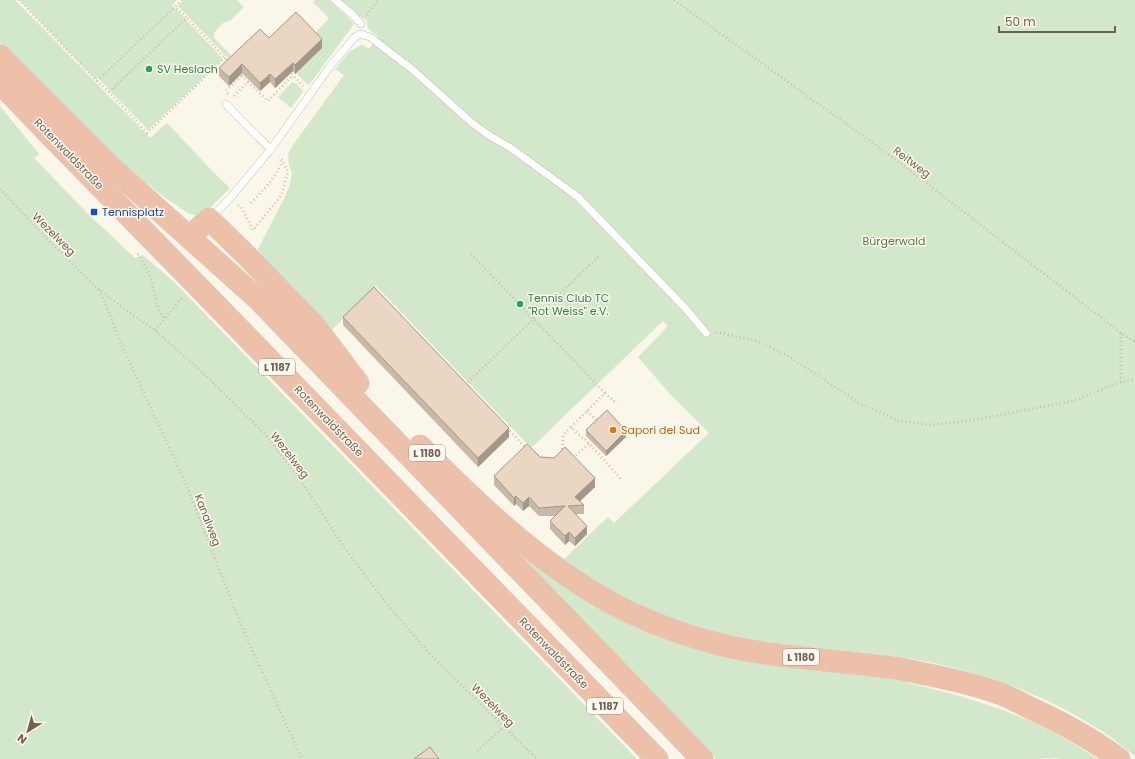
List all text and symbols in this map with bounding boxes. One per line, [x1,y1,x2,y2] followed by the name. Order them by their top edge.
[999,8,1115,34] scale bar
[1005,13,1036,30] text: 50 m
[157,61,218,77] place label: SV Heslach
[144,64,154,74] marker: SV Heslach
[31,115,107,193] street label: Rotenwaldstraße
[890,143,934,181] street label: Reitweg
[102,204,164,220] place label: Tennisplatz
[89,207,99,217] marker: Tennisplatz
[29,209,79,259] street label: Wezelweg
[863,233,925,249] park label: Bürgerwald
[528,290,609,319] place label: Tennis Club TC "Rot Weiss" e.V.
[515,299,525,309] marker: Tennis Club TC "Rot Weiss" e.V.
[259,359,295,375] road number: L 1187
[291,382,367,460] street label: Rotenwaldstraße
[621,422,700,438] place label: Sapori del Sud
[608,425,618,435] marker: Sapori del Sud
[267,428,313,482] street label: Wezelweg
[409,445,445,461] road number: L 1180
[191,492,225,548] street label: Kanalweg
[516,614,592,692] street label: Rotenwaldstraße
[783,649,819,665] road number: L 1180
[468,680,518,730] street label: Wezelweg
[587,698,623,714] road number: L 1187
[8,711,48,751] north arrow
[14,730,30,748] text: N

